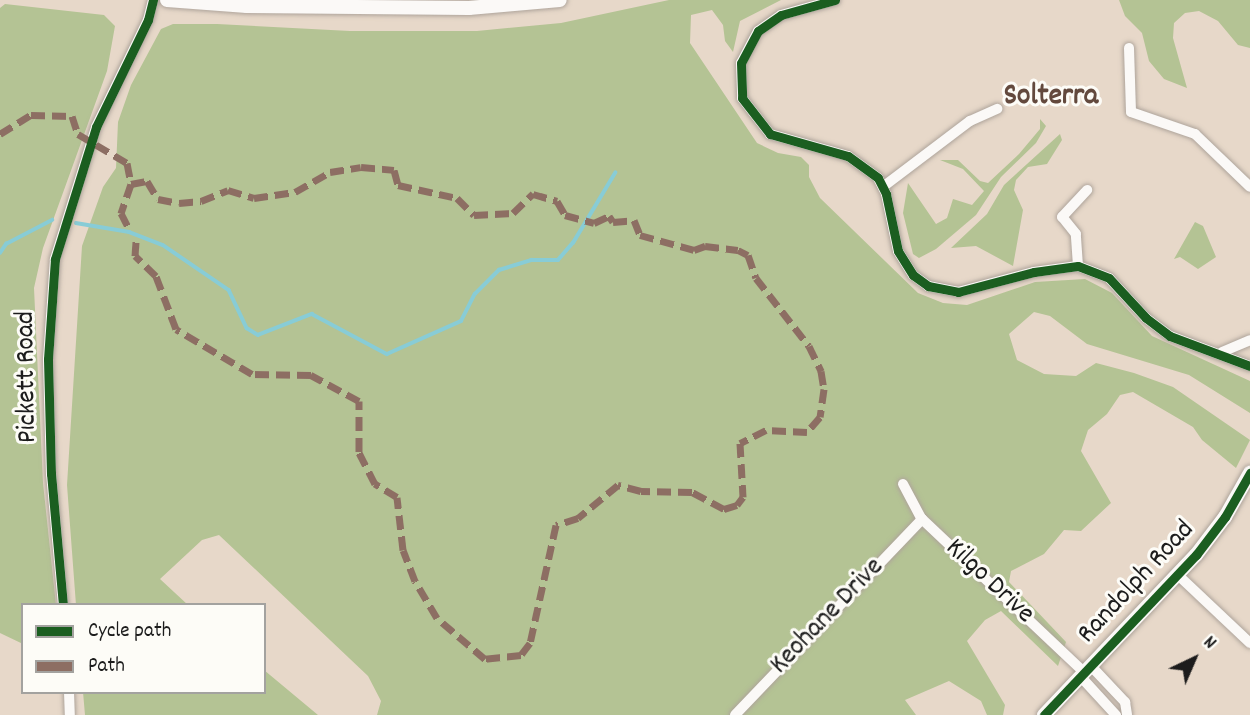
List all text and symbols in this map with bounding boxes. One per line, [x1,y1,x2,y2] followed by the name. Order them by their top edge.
[1004,80,1098,116] district label: Solterra
[10,311,46,443] street label: Pickett Road
[1071,514,1203,652] street label: Randolph Road
[937,532,1041,632] street label: Kilgo Drive
[764,552,892,682] street label: Keohane Drive
[21,603,266,694] legend
[88,617,171,647] text: Cycle path
[1159,624,1229,694] north arrow
[1196,631,1222,657] text: N
[88,652,125,682] text: Path

